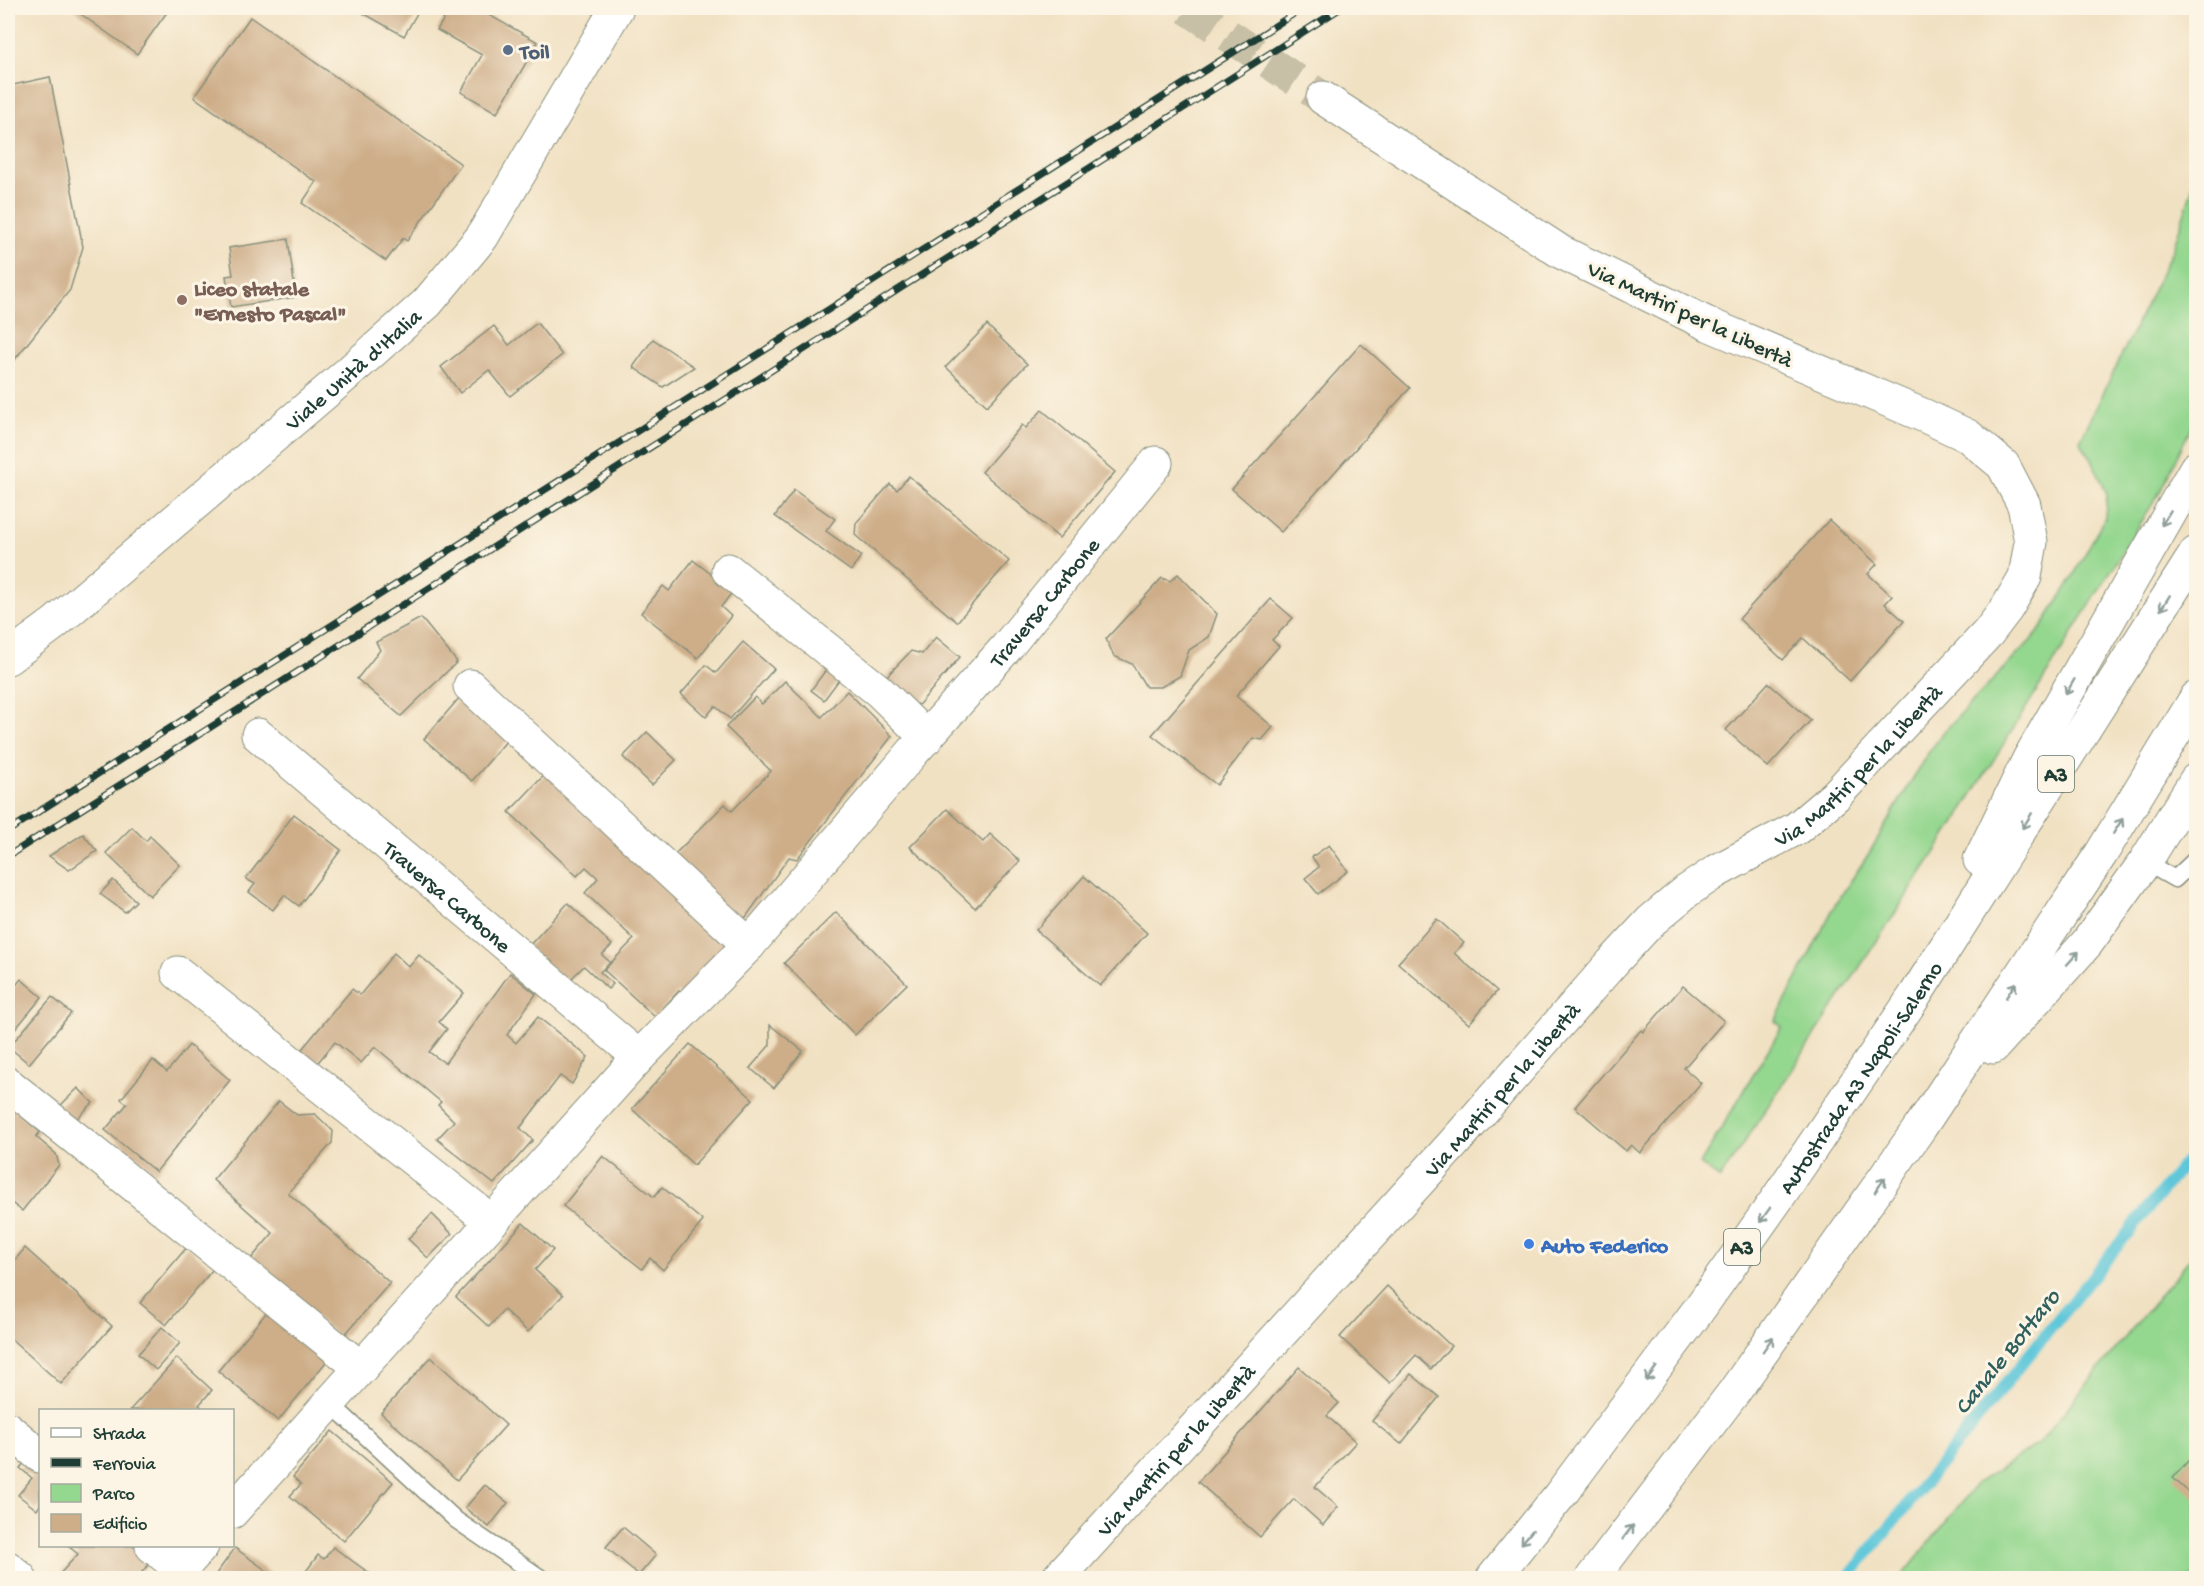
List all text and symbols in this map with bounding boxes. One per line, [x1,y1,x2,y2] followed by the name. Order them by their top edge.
[518,41,550,67] place label: Toil
[501,43,515,57] marker: Toil
[1582,257,1797,376] street label: Via Martiri per la Libertà
[194,278,346,329] place label: Liceo statale "Ernesto Pascal"
[175,293,189,307] marker: Liceo statale "Ernesto Pascal"
[281,305,429,438] street label: Viale Unità d'Italia
[2160,509,2172,526] one-way arrow
[985,533,1108,676] street label: Traversa Carbone
[2159,594,2171,611] one-way arrow
[2063,678,2075,695] one-way arrow
[1770,680,1950,855] street label: Via Martiri per la Libertà
[2038,756,2074,792] road number: A3
[2020,812,2033,829] one-way arrow
[2112,818,2124,835] one-way arrow
[375,836,515,961] street label: Traversa Carbone
[2066,951,2080,966] one-way arrow
[1775,958,1950,1200] street label: Autostrada A3 Napoli-Salerno
[2005,982,2017,998] one-way arrow
[1420,998,1588,1185] street label: Via Martiri per la Libertà
[1874,1177,1886,1193] one-way arrow
[1759,1207,1771,1223] one-way arrow
[1724,1229,1760,1265] road number: A3
[1540,1235,1669,1261] place label: Auto Federico
[1522,1237,1536,1251] marker: Auto Federico
[1949,1283,2069,1422] water label: Canale Bottaro
[1762,1337,1774,1353] one-way arrow
[1093,1360,1263,1544] street label: Via Martiri per la Libertà
[1645,1365,1657,1381] one-way arrow
[39,1409,234,1547] legend
[93,1425,147,1446] text: Strada
[92,1455,156,1476] text: Ferrovia
[92,1485,135,1506] text: Parco
[93,1515,147,1536] text: Edificio
[1622,1525,1634,1541] one-way arrow
[1520,1529,1533,1545] one-way arrow

